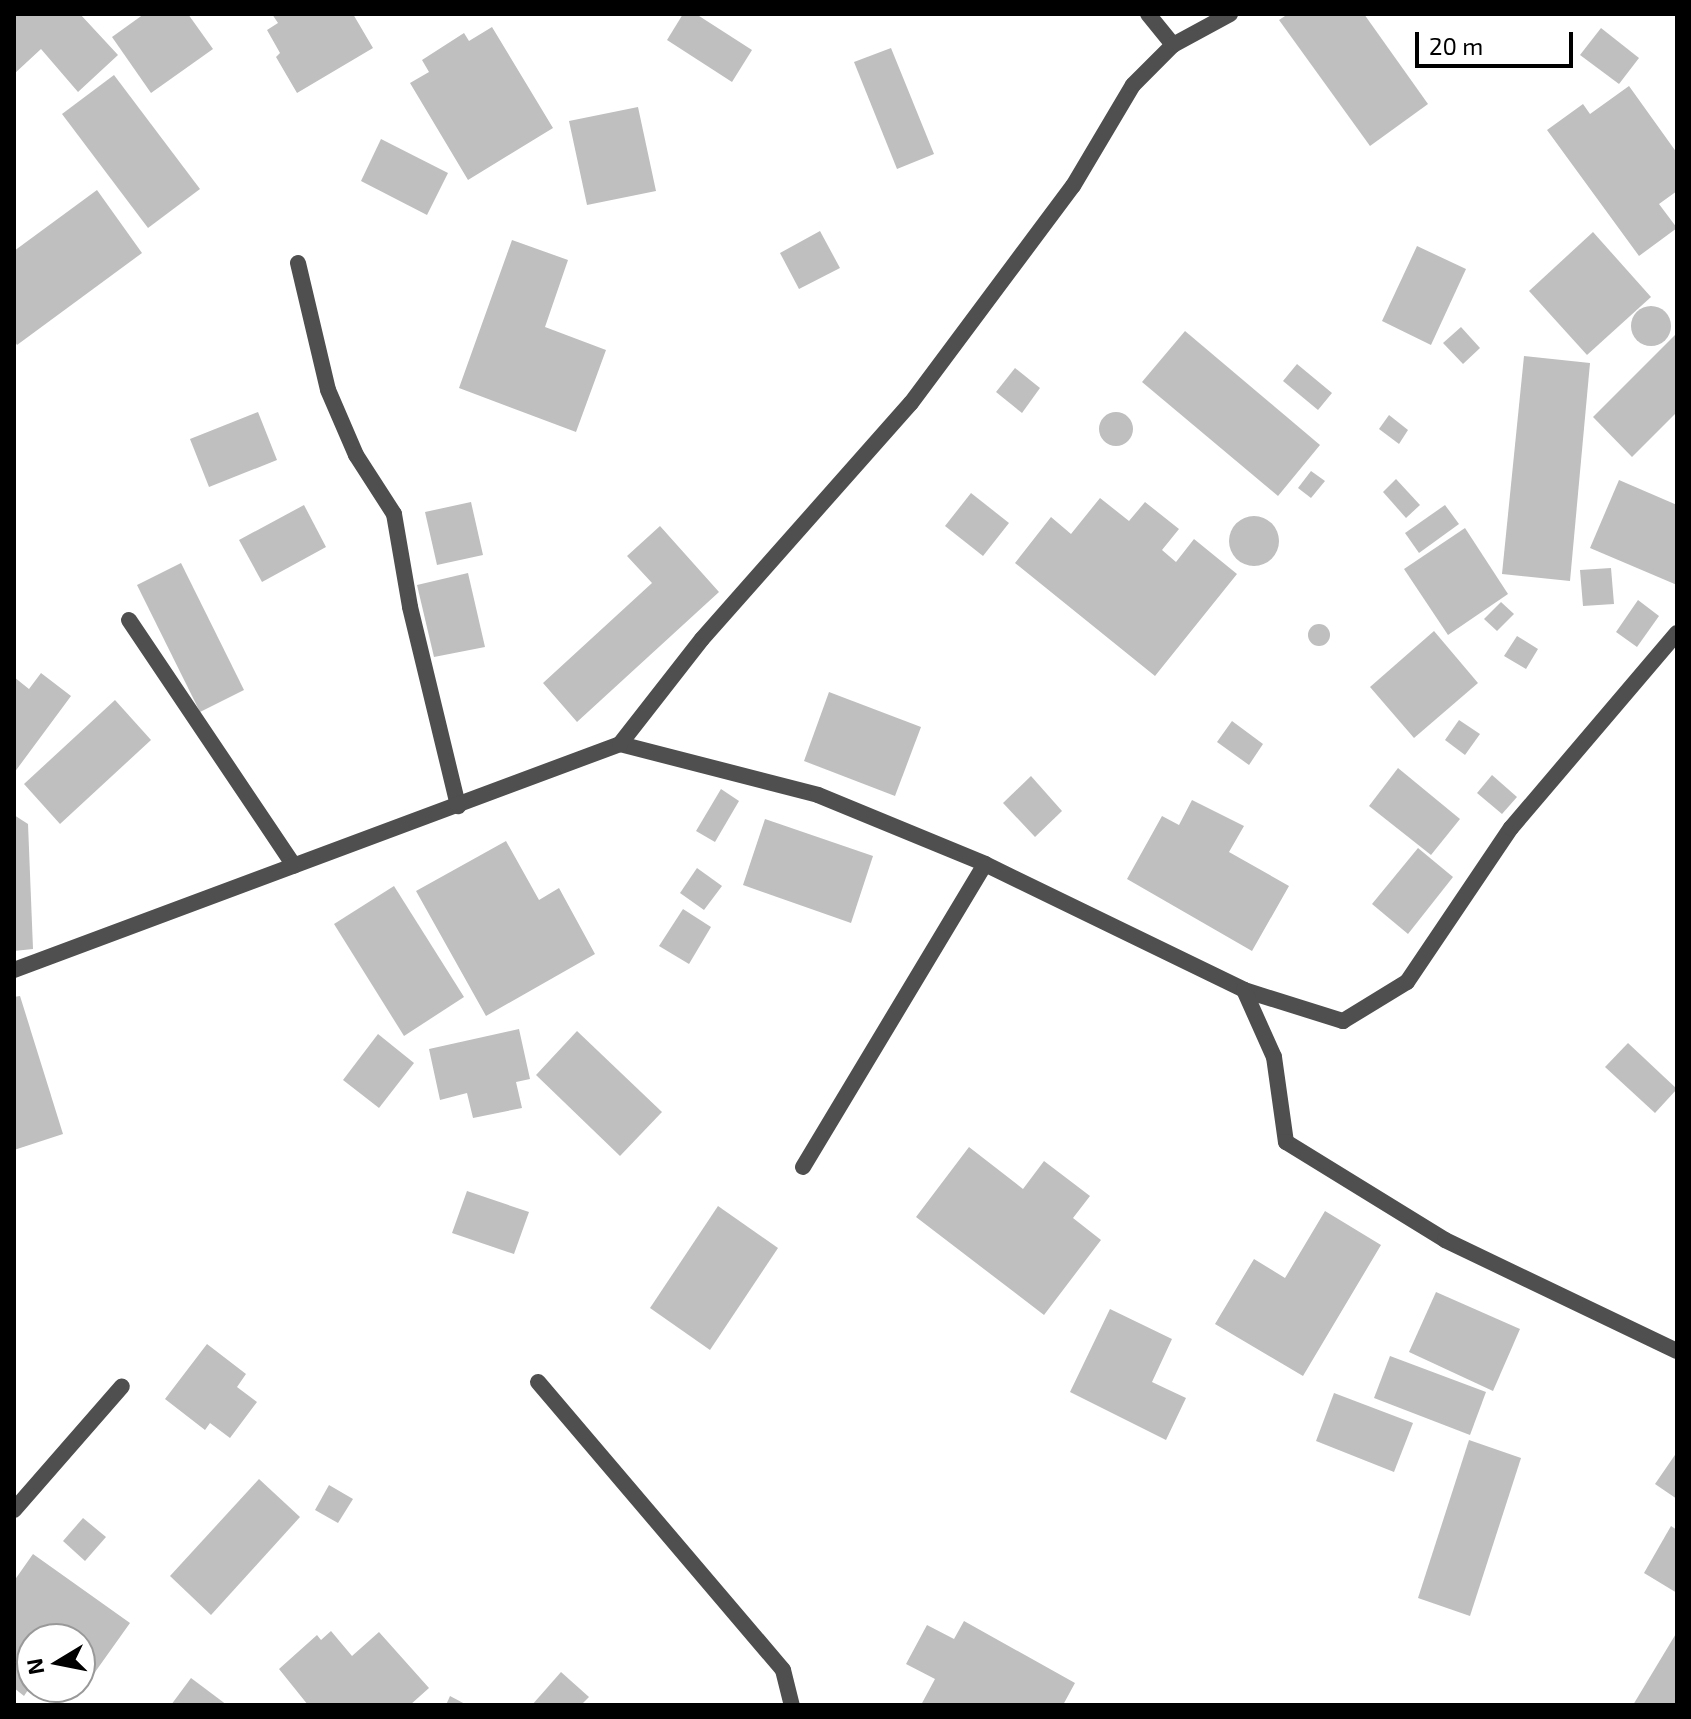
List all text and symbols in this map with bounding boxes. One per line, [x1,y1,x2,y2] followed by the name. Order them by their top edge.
[1419,16,1577,66] scale bar
[1429,31,1483,60] text: 20 m
[16,1623,96,1703] north arrow
[20,1657,49,1677] text: N

